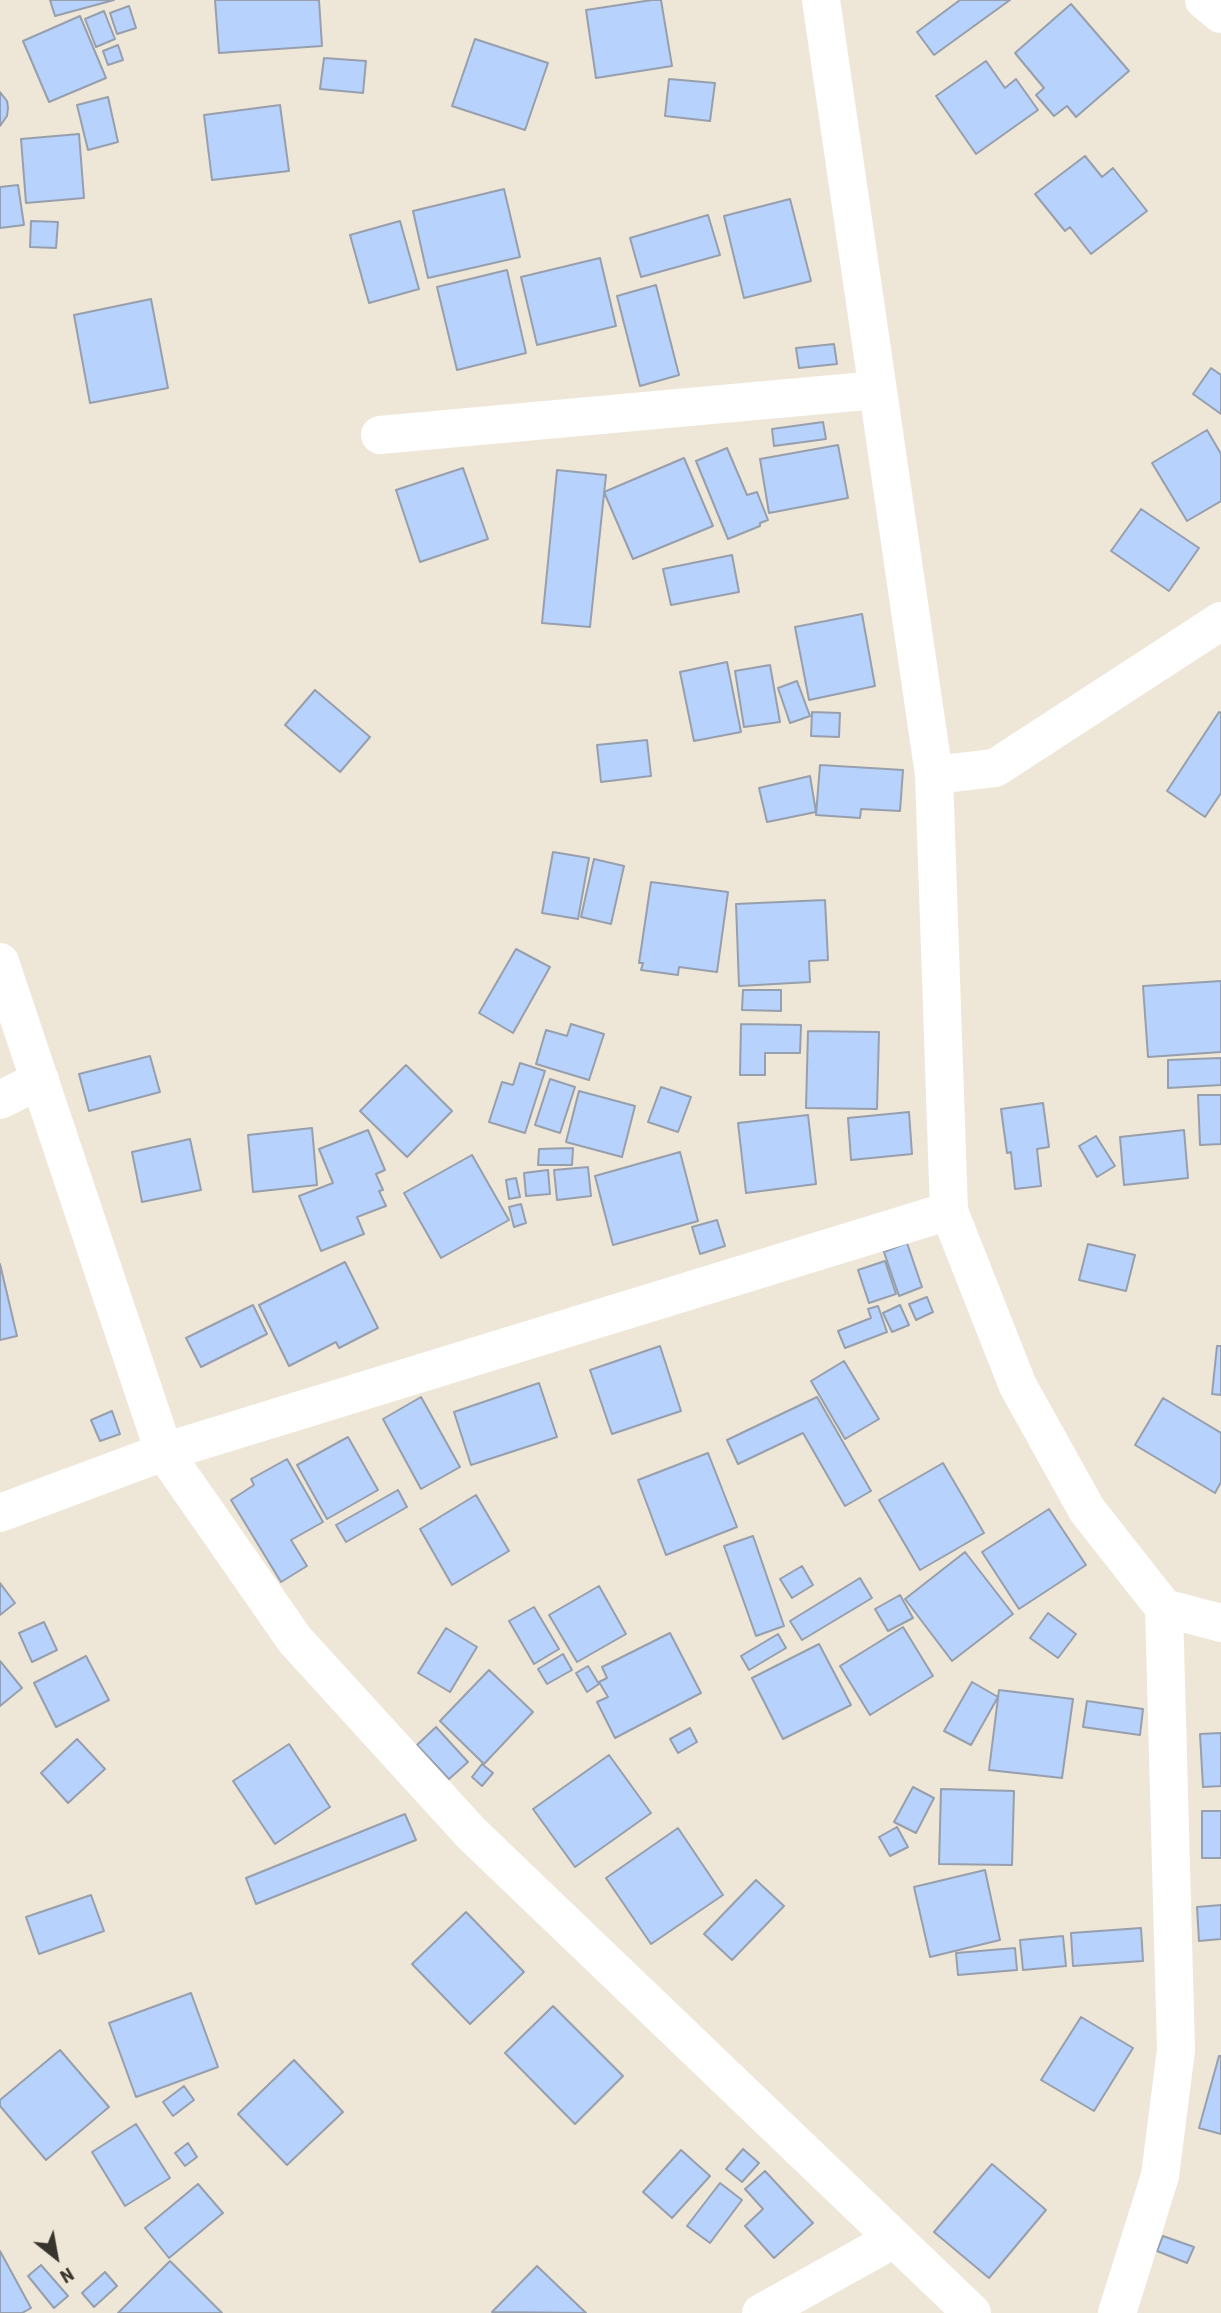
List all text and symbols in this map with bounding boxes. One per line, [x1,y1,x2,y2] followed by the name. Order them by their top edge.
[21,2222,91,2292] north arrow
[56,2263,78,2288] text: N

